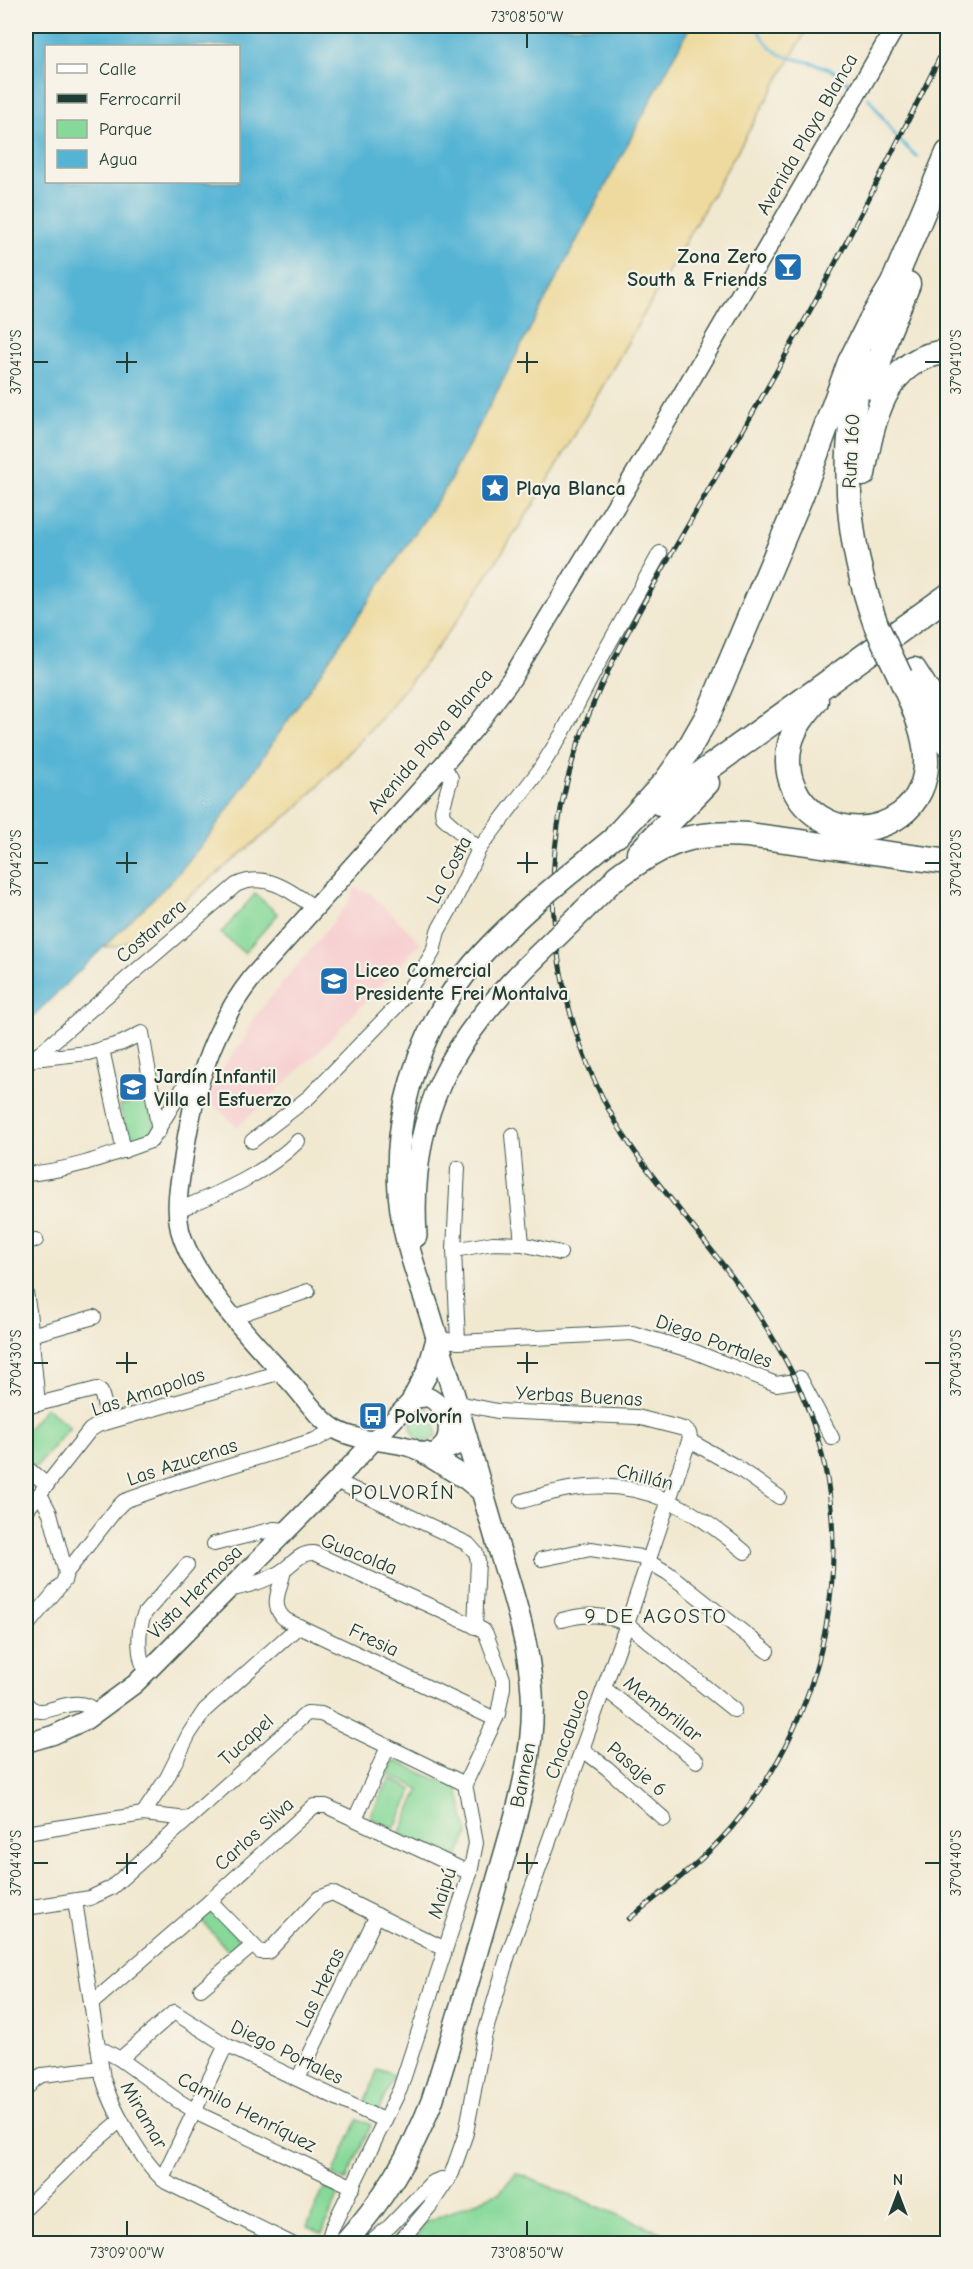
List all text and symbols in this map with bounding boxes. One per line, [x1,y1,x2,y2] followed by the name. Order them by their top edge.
[491,8,563,26] text: 73°08'50"W
[45,45,240,183] legend
[751,49,863,219] street label: Avenida Playa Blanca
[99,59,136,80] text: Calle
[99,89,181,110] text: Ferrocarril
[99,119,152,140] text: Parque
[99,149,137,170] text: Agua
[627,245,767,291] place label: Zona Zero South & Friends
[772,251,804,283] bar icon: Zona Zero South & Friends
[7,329,25,395] text: 37°04'10"S
[947,329,965,395] text: 37°04'10"S
[838,413,864,489] street label: Ruta 160
[479,472,511,504] place icon: Playa Blanca
[516,477,626,500] place label: Playa Blanca
[363,664,497,818] street label: Avenida Playa Blanca
[7,829,25,897] text: 37°04'20"S
[947,829,965,897] text: 37°04'20"S
[422,832,476,908] street label: La Costa
[111,894,191,968] street label: Costanera
[355,959,568,1005] place label: Liceo Comercial Presidente Frei Montalva
[318,965,350,997] school or university icon: Liceo Comercial Presidente Frei Montalva
[154,1065,292,1111] place label: Jardín Infantil Villa el Esfuerzo
[117,1071,149,1103] school or university icon: Jardín Infantil Villa el Esfuerzo
[653,1309,775,1373] street label: Diego Portales
[7,1330,25,1396] text: 37°04'30"S
[947,1330,965,1396] text: 37°04'30"S
[88,1363,208,1421] street label: Las Amapolas
[515,1381,643,1411] street label: Yerbas Buenas
[357,1400,389,1432] bus stop icon: Polvorín
[394,1405,462,1428] place label: Polvorín
[124,1433,240,1491] street label: Las Azucenas
[614,1459,676,1495] street label: Chillán
[351,1480,455,1504] district label: POLVORÍN
[317,1528,401,1580] street label: Guacolda
[143,1540,247,1644] street label: Vista Hermosa
[584,1604,728,1628] district label: 9 DE AGOSTO
[345,1619,403,1661] street label: Fresia
[619,1671,707,1747] street label: Membrillar
[540,1686,594,1782] street label: Chacabuco
[214,1709,278,1771] street label: Tucapel
[602,1737,672,1801] street label: Pasaje 6
[505,1740,541,1810] street label: Bannen
[210,1792,298,1876] street label: Carlos Silva
[7,1830,25,1896] text: 37°04'40"S
[947,1830,965,1896] text: 37°04'40"S
[423,1864,461,1922] street label: Maipú
[291,1944,349,2032] street label: Las Heras
[227,2015,347,2089] street label: Diego Portales
[174,2067,320,2157] street label: Camilo Henríquez
[116,2077,172,2153] street label: Miramar
[868,2164,928,2224] north arrow
[893,2171,903,2189] text: N
[90,2244,164,2262] text: 73°09'00"W
[491,2244,563,2262] text: 73°08'50"W

